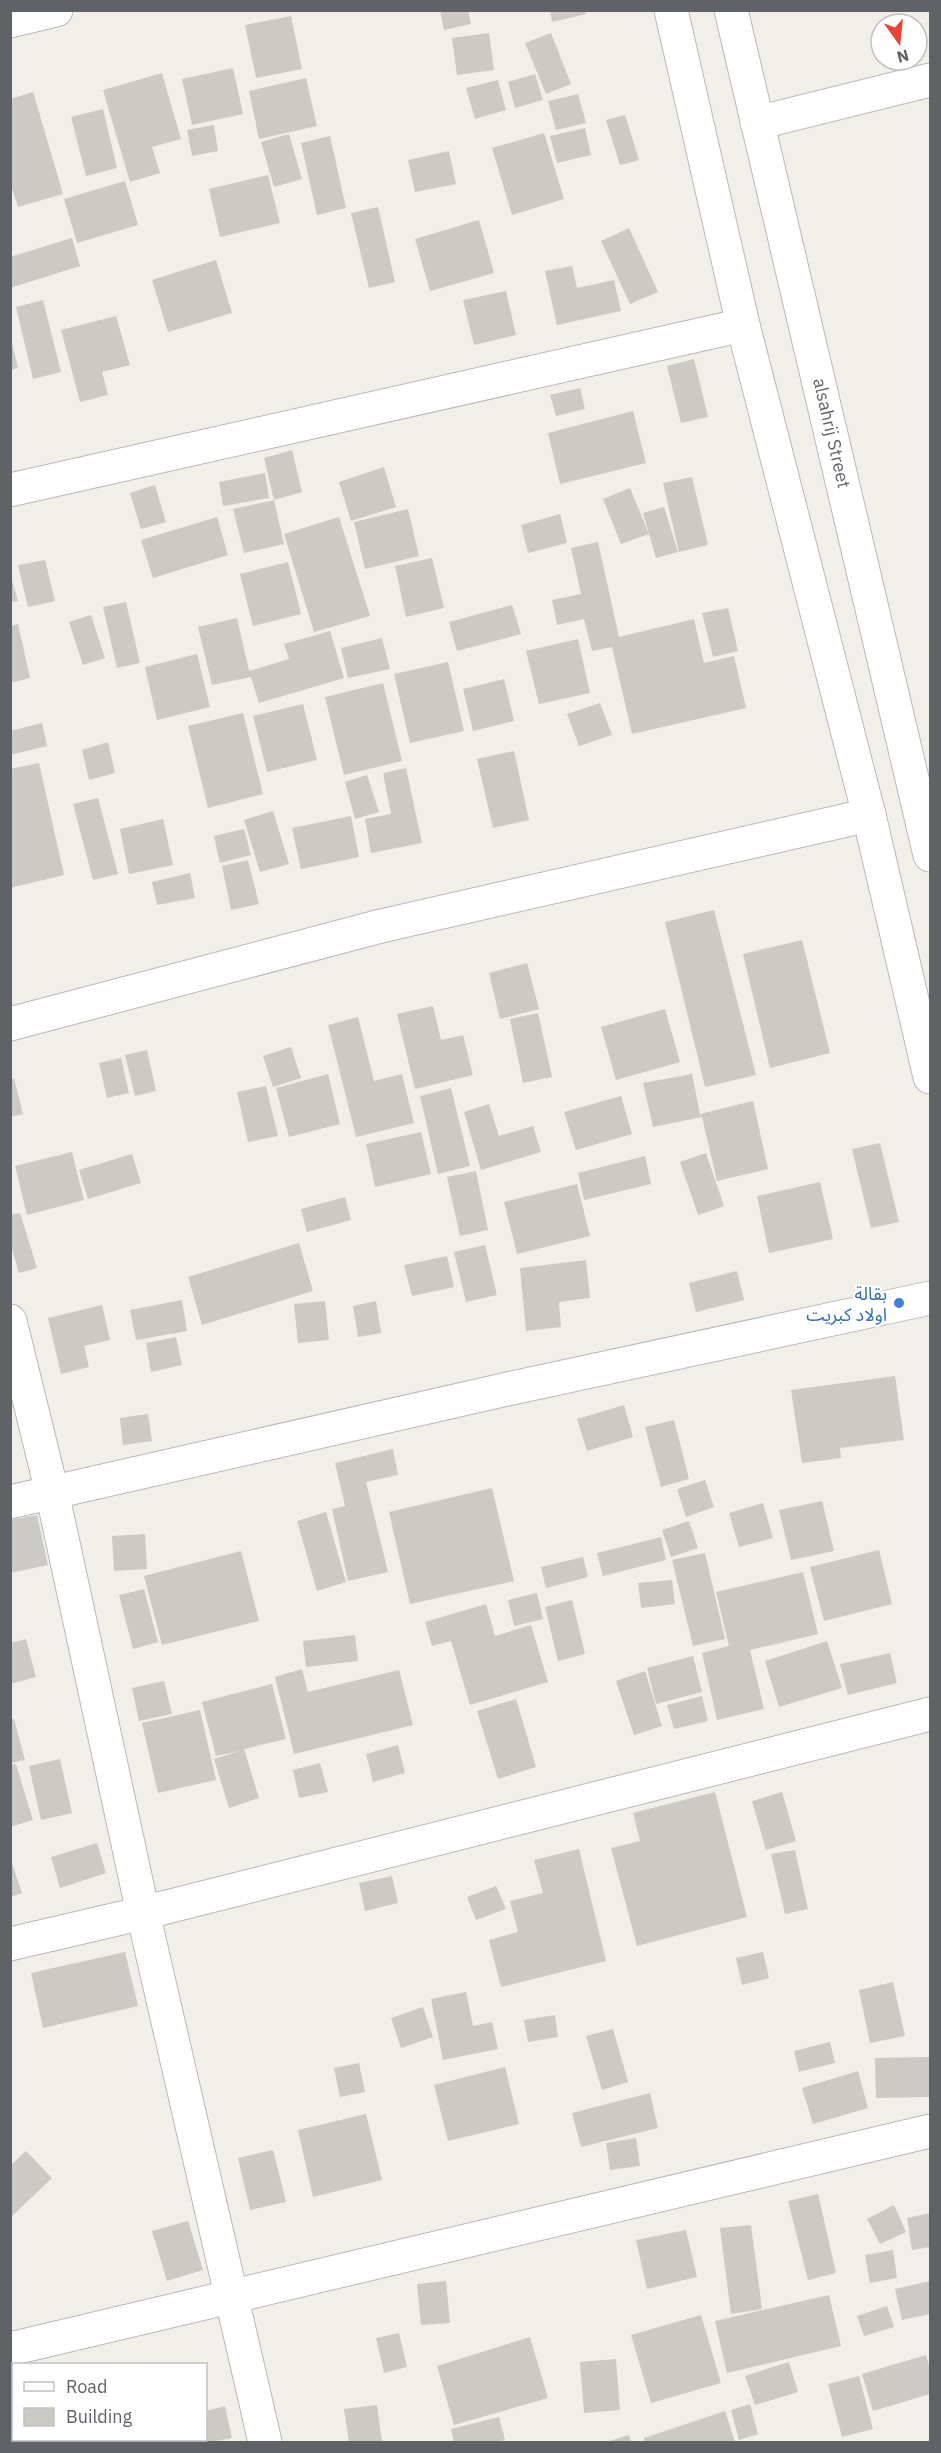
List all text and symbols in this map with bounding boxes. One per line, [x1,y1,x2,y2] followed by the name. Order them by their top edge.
[869,12,929,72] north arrow
[895,45,911,68] text: N
[808,376,856,490] street label: alsahrij Street
[806,1282,887,1326] place label: بقالة اولاد كبريت
[892,1296,906,1310] marker: بقالة اولاد كبريت
[12,2363,207,2441] legend
[66,2375,107,2398] text: Road
[66,2405,133,2428] text: Building

